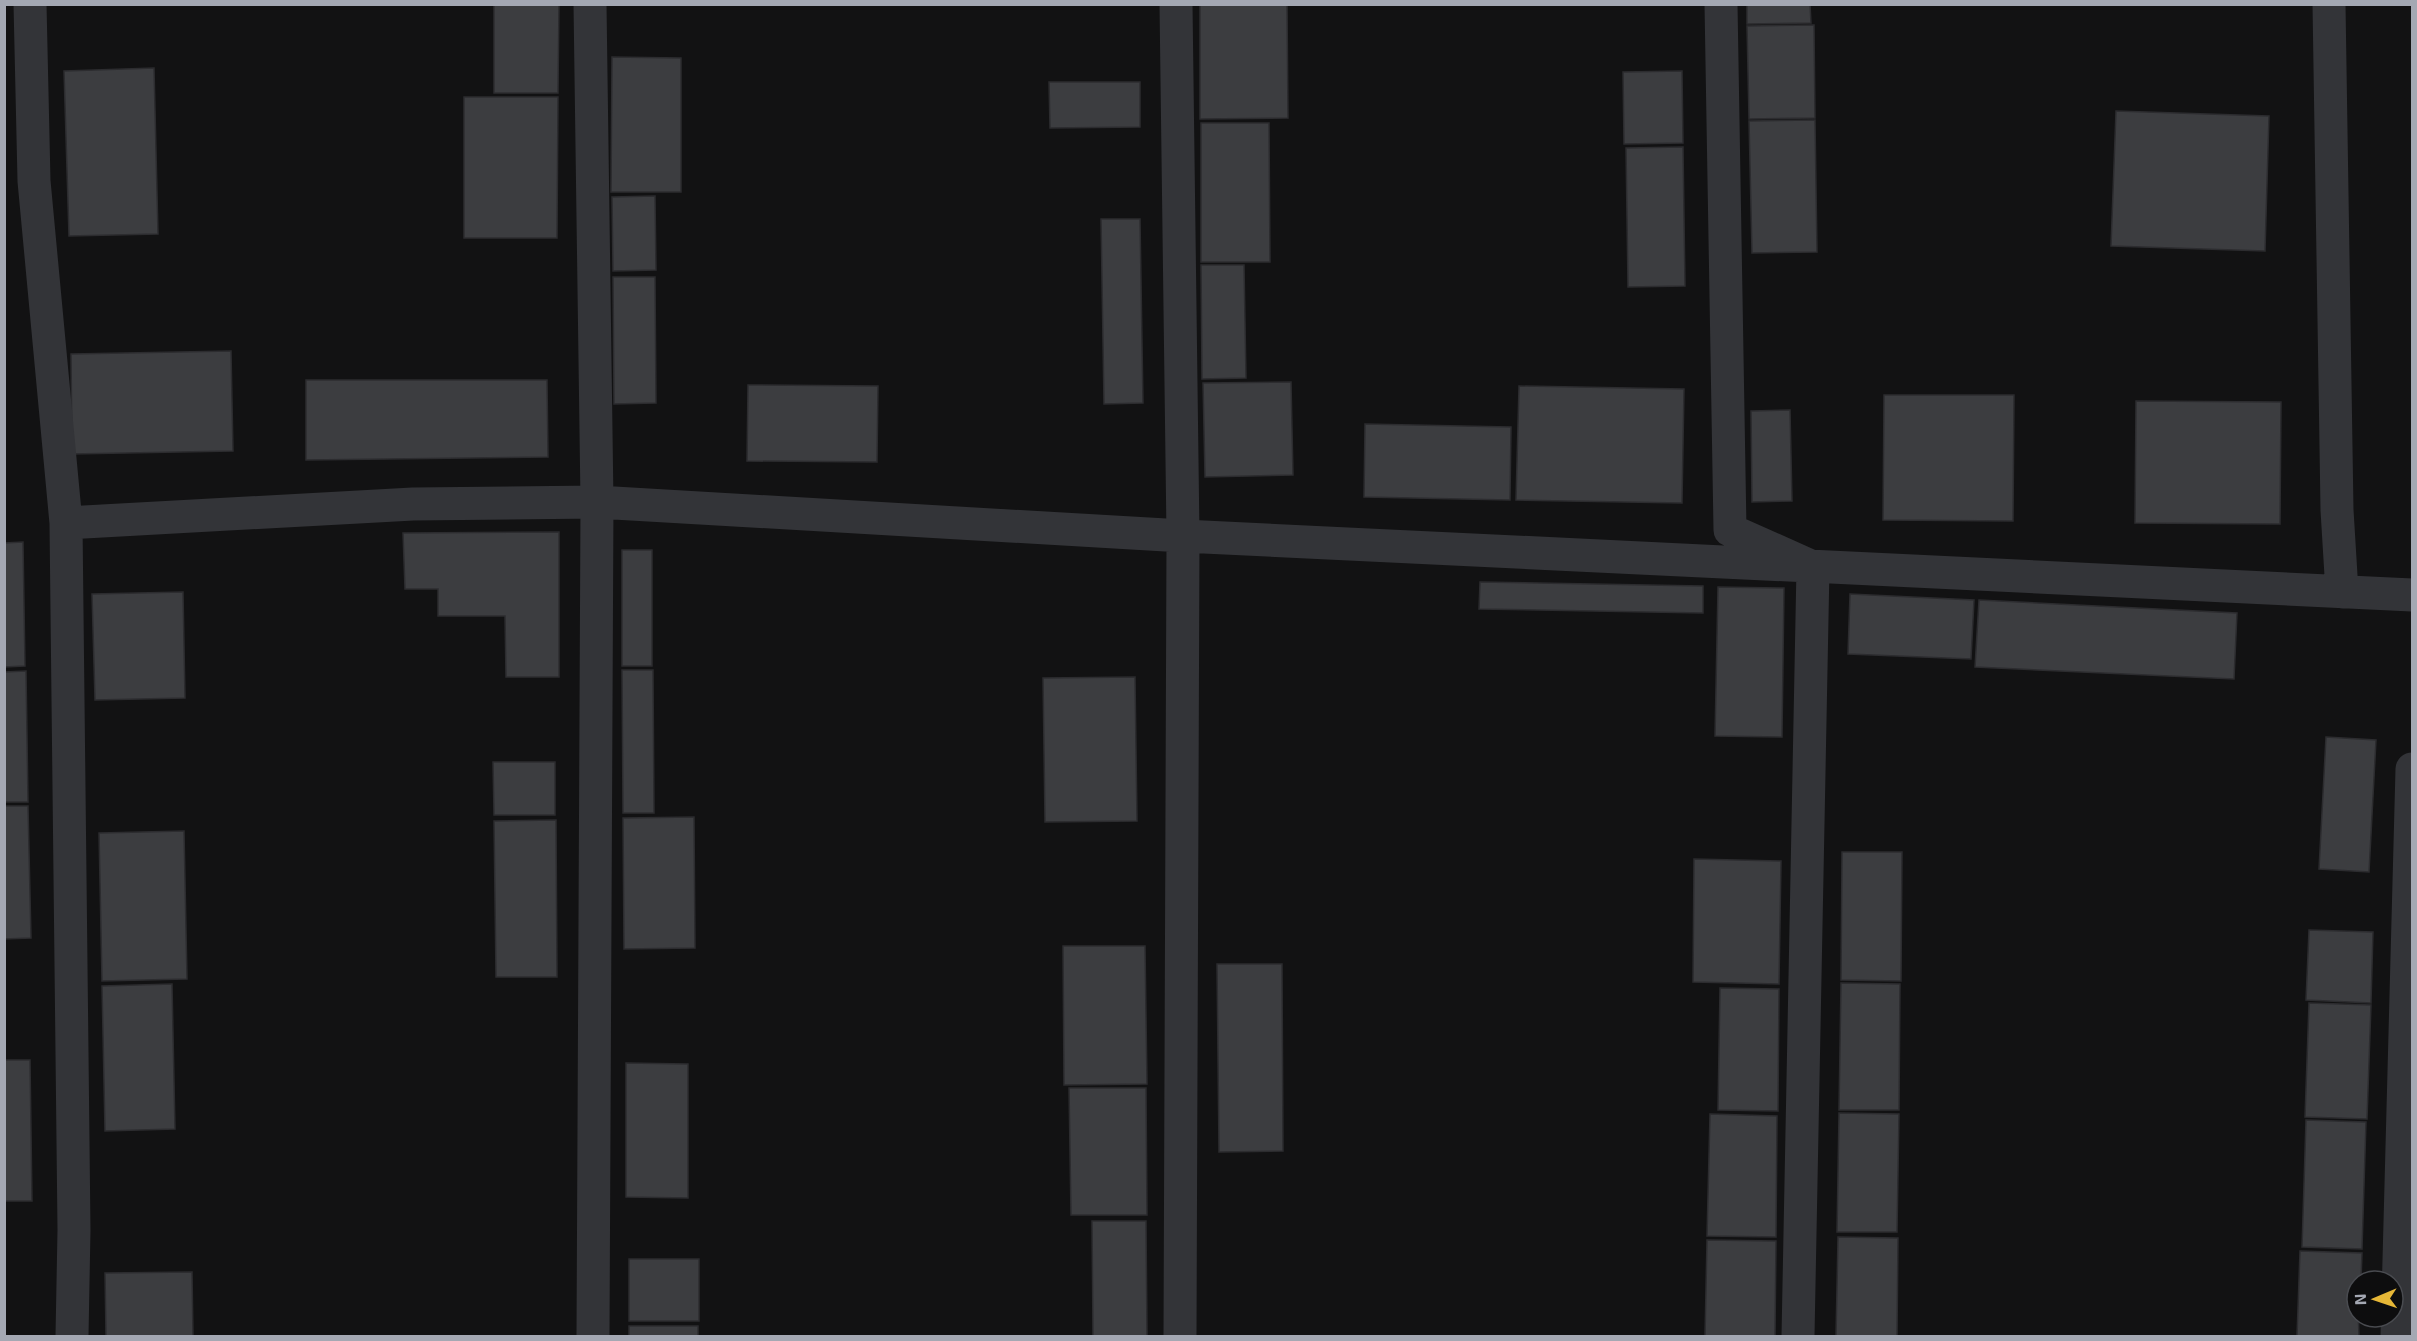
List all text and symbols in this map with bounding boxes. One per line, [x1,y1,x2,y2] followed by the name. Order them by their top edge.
[2345,1269,2405,1329] north arrow
[2350,1293,2369,1306] text: N

